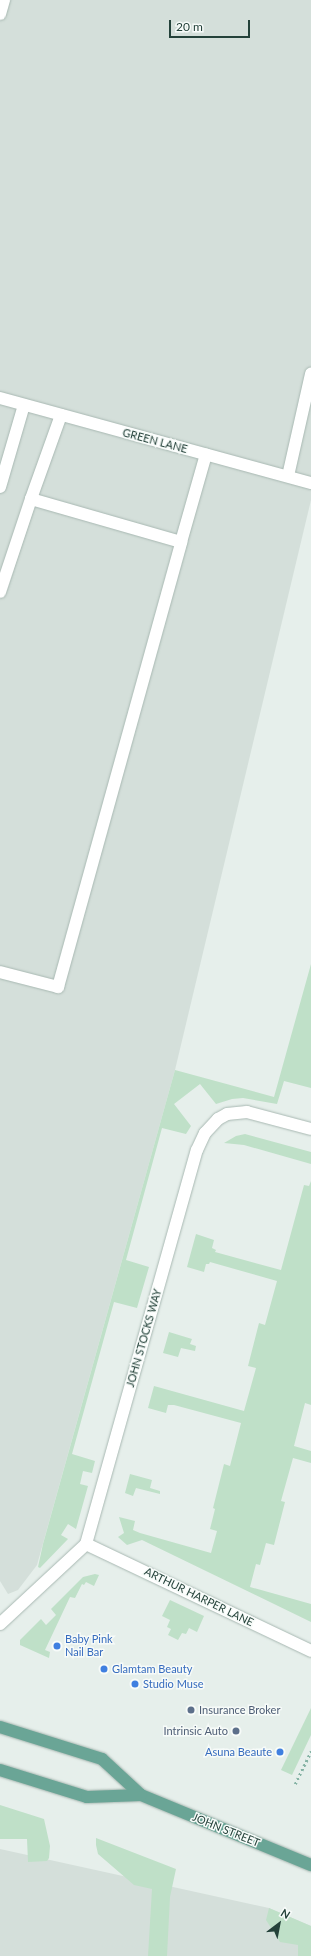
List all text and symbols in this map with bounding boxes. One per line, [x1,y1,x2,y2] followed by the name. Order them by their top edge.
[171,12,252,38] scale bar
[176,19,203,34] text: 20 m
[121,426,189,456] street label: GREEN LANE
[124,1287,164,1389] street label: JOHN STOCKS WAY
[142,1565,256,1629] street label: ARTHUR HARPER LANE
[65,1633,113,1659] place label: Baby Pink Nail Bar
[52,1641,62,1651] marker: Baby Pink Nail Bar
[112,1662,192,1676] place label: Glamtam Beauty
[99,1664,109,1674] marker: Glamtam Beauty
[143,1677,203,1691] place label: Studio Muse
[130,1679,140,1689] marker: Studio Muse
[199,1703,280,1717] place label: Insurance Broker
[186,1705,196,1715] marker: Insurance Broker
[163,1724,228,1738] place label: Intrinsic Auto
[231,1726,241,1736] marker: Intrinsic Auto
[205,1745,272,1759] place label: Asuna Beaute
[275,1747,285,1757] marker: Asuna Beaute
[190,1810,262,1850] street label: JOHN STREET
[259,1904,299,1944] north arrow
[279,1906,293,1921] text: N

